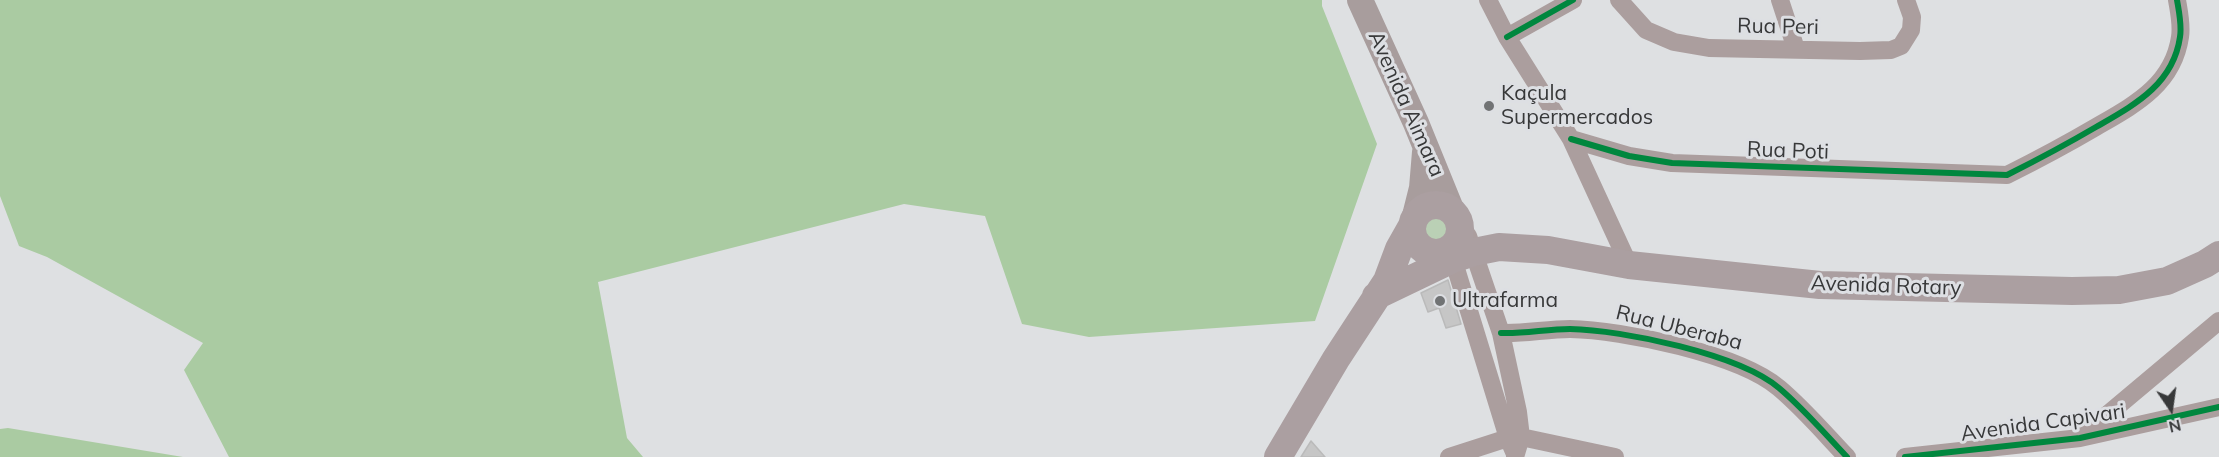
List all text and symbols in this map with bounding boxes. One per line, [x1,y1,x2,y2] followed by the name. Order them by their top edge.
[1737,14,1819,40] street label: Rua Peri
[1363,27,1449,181] street label: Avenida Aimara
[1501,81,1653,131] place label: Kaçula Supermercados
[1482,99,1496,113] marker: Kaçula Supermercados
[1747,137,1829,165] street label: Rua Poti
[1810,271,1962,301] street label: Avenida Rotary
[1452,288,1558,314] place label: Ultrafarma
[1433,294,1447,308] marker: Ultrafarma
[1613,300,1745,356] street label: Rua Uberaba
[2141,379,2201,439] north arrow
[1959,399,2127,447] street label: Avenida Capivari
[2167,415,2183,438] text: N

